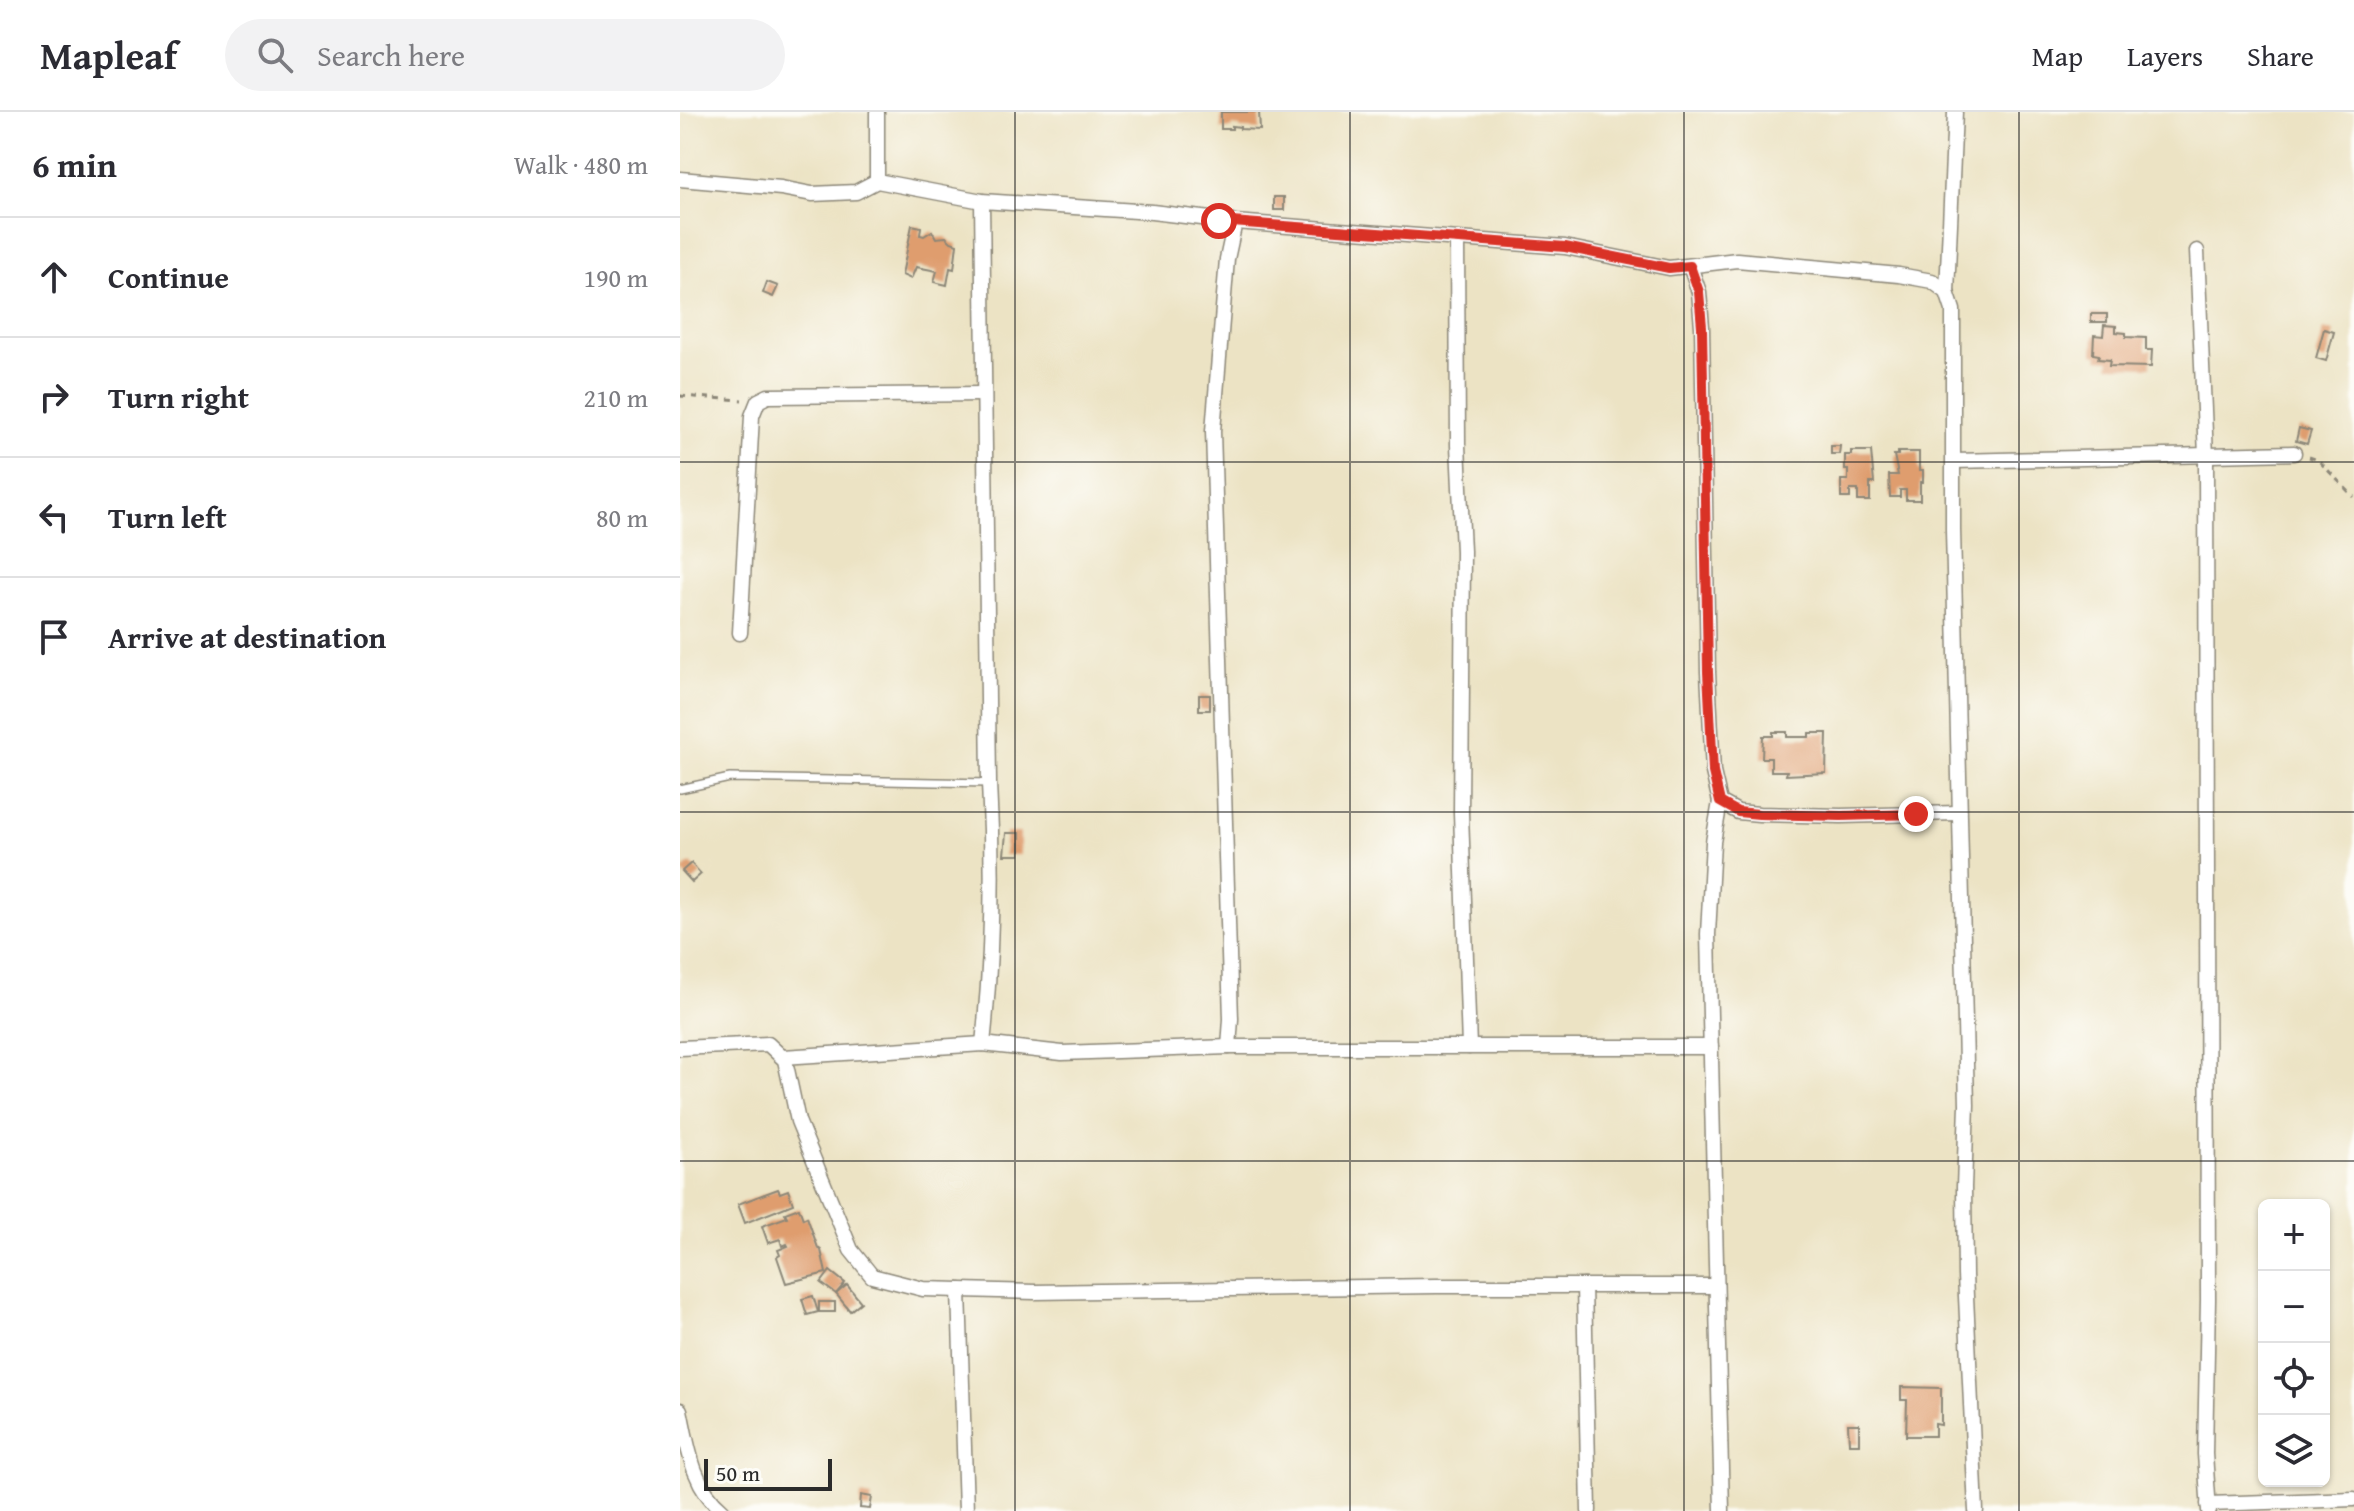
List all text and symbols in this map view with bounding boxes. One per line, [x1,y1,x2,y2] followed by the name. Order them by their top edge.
[225,19,785,91] search box
[40,27,177,83] text: Mapleaf
[253,33,297,77] icon: search
[317,33,465,77] text: Search here
[2032,35,2083,76] text: Map
[2127,35,2203,76] text: Layers
[2247,35,2314,76] text: Share
[32,140,117,189] text: 6 min
[514,145,648,184] text: Walk · 480 m
[1201,203,1237,239] route start
[32,255,76,299] icon: ahead
[108,255,229,299] text: Continue
[583,258,648,297] text: 190 m
[32,375,76,419] icon: right
[108,375,249,419] text: Turn right
[583,378,648,417] text: 210 m
[32,495,76,539] icon: left
[108,495,227,539] text: Turn left
[596,498,648,537] text: 80 m
[32,615,76,659] icon: arrive
[108,615,386,659] text: Arrive at destination
[1898,796,1934,832] route end
[2258,1199,2330,1487] map controls
[2258,1199,2330,1271] button: +
[2258,1271,2330,1343] button: −
[2258,1343,2330,1415] button: locate
[2258,1415,2330,1487] button: layers
[704,1455,832,1491] scale bar
[716,1457,760,1489] text: 50 m

